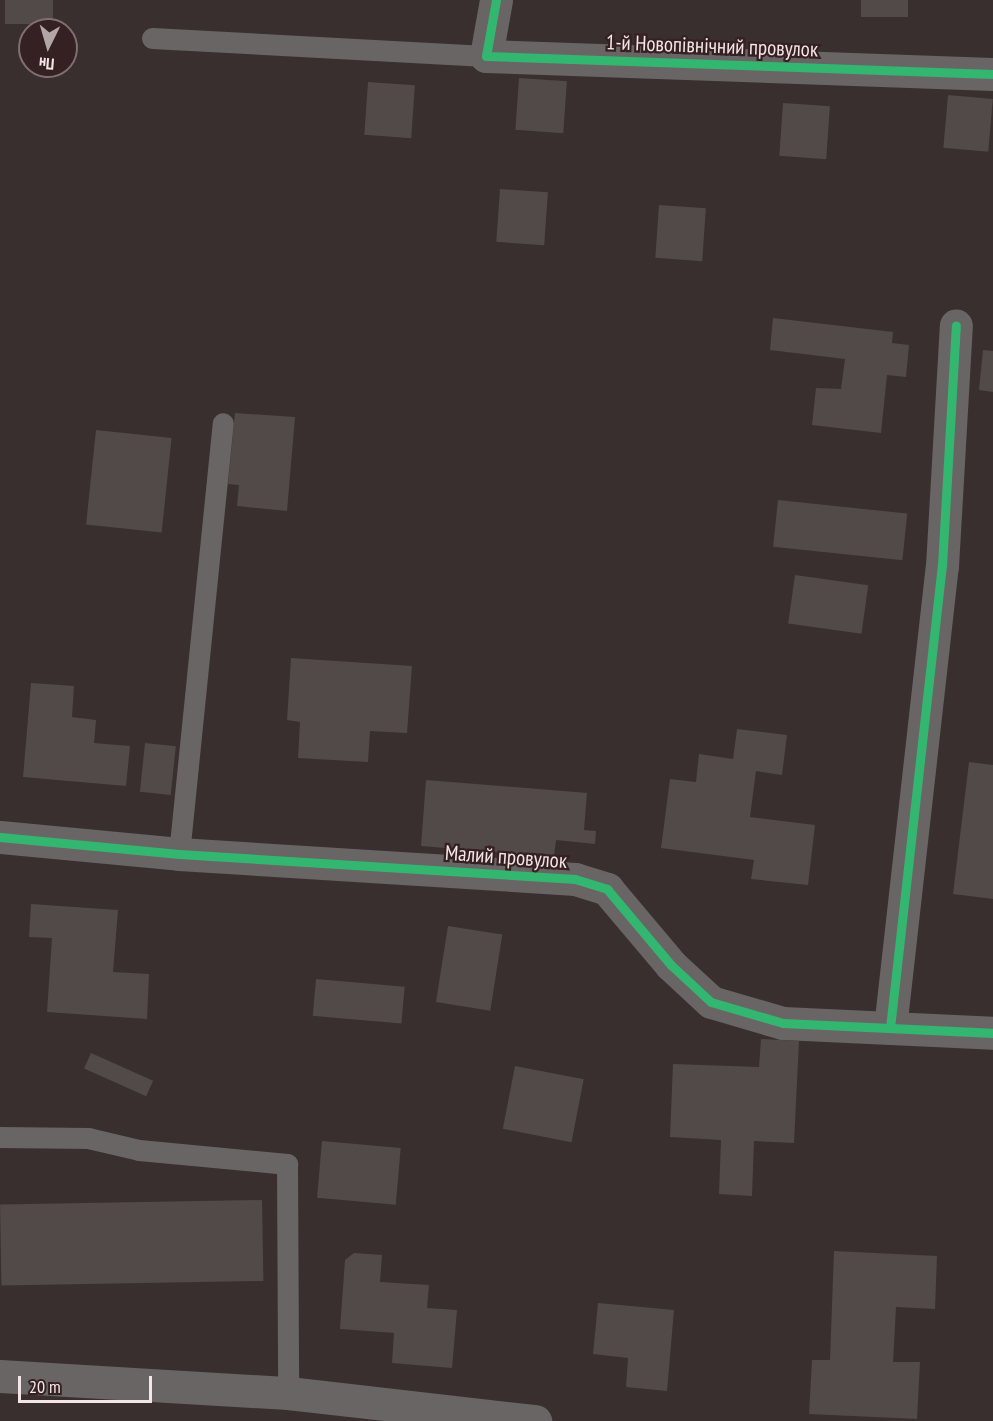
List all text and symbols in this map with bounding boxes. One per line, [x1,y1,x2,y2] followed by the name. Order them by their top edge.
[18,18,78,78] north arrow
[606,30,818,62] street label: 1-й Новопівнічний провулок
[38,53,55,75] text: Пн
[444,840,568,874] street label: Малий провулок
[21,1364,154,1402] scale bar
[29,1375,61,1398] text: 20 m

